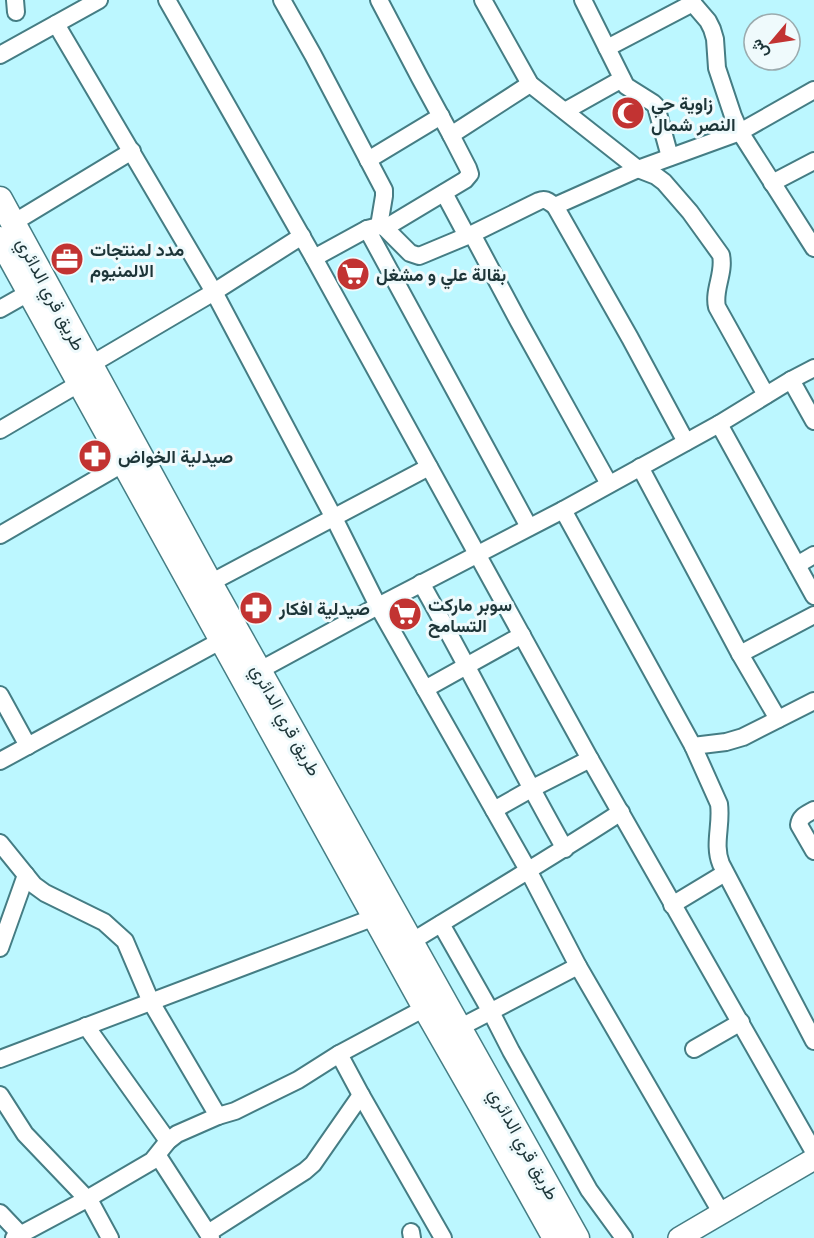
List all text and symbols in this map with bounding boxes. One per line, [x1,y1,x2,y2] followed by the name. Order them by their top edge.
[742,12,802,72] north arrow
[745,36,772,63] text: ش
[651,93,736,136] place label: زاوية حي النصر شمال
[610,95,646,131] mosque icon: زاوية حي النصر شمال
[8,234,89,356] street label: طريق قري الدائري
[90,239,185,283] place label: مدد لمنتجات الالمنيوم
[49,241,85,277] office icon: مدد لمنتجات الالمنيوم
[335,256,371,292] supermarket icon: بقالة علي و مشغل
[376,264,506,290] place label: بقالة علي و مشغل
[77,438,113,474] pharmacy icon: صيدلية الخواض
[118,446,233,468] place label: صيدلية الخواض
[238,590,274,626] pharmacy icon: صيدلية افكار
[428,594,512,638] place label: سوبر ماركت التسامح
[387,596,423,632] supermarket icon: سوبر ماركت التسامح
[278,598,370,620] place label: صيدلية افكار
[242,660,325,782] street label: طريق قري الدائري
[480,1084,563,1206] street label: طريق قري الدائري

